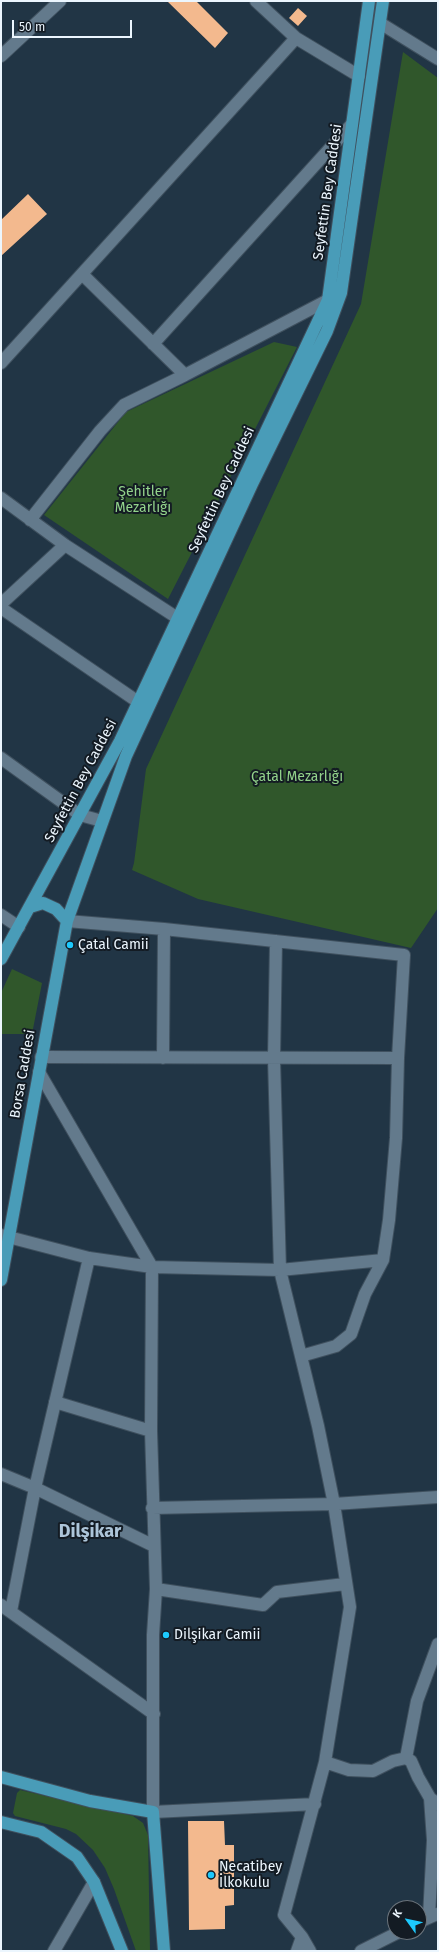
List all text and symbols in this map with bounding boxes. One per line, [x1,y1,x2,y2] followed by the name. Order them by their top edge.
[14,12,134,38] scale bar
[19,20,45,34] text: 50 m
[310,123,346,261] street label: Seyfettin Bey Caddesi
[185,424,259,556] street label: Seyfettin Bey Caddesi
[115,484,171,516] park label: Şehitler Mezarlığı
[41,717,121,845] street label: Seyfettin Bey Caddesi
[251,769,343,785] park label: Çatal Mezarlığı
[78,937,149,953] place label: Çatal Camii
[65,940,75,950] marker: Çatal Camii
[7,1028,39,1120] street label: Borsa Caddesi
[59,1521,121,1543] district label: Dilşikar
[174,1627,260,1643] place label: Dilşikar Camii
[161,1630,171,1640] marker: Dilşikar Camii
[219,1859,282,1892] place label: Necatibey İlkokulu
[206,1870,216,1880] marker: Necatibey İlkokulu
[387,1900,427,1940] north arrow
[390,1907,405,1920] text: K

